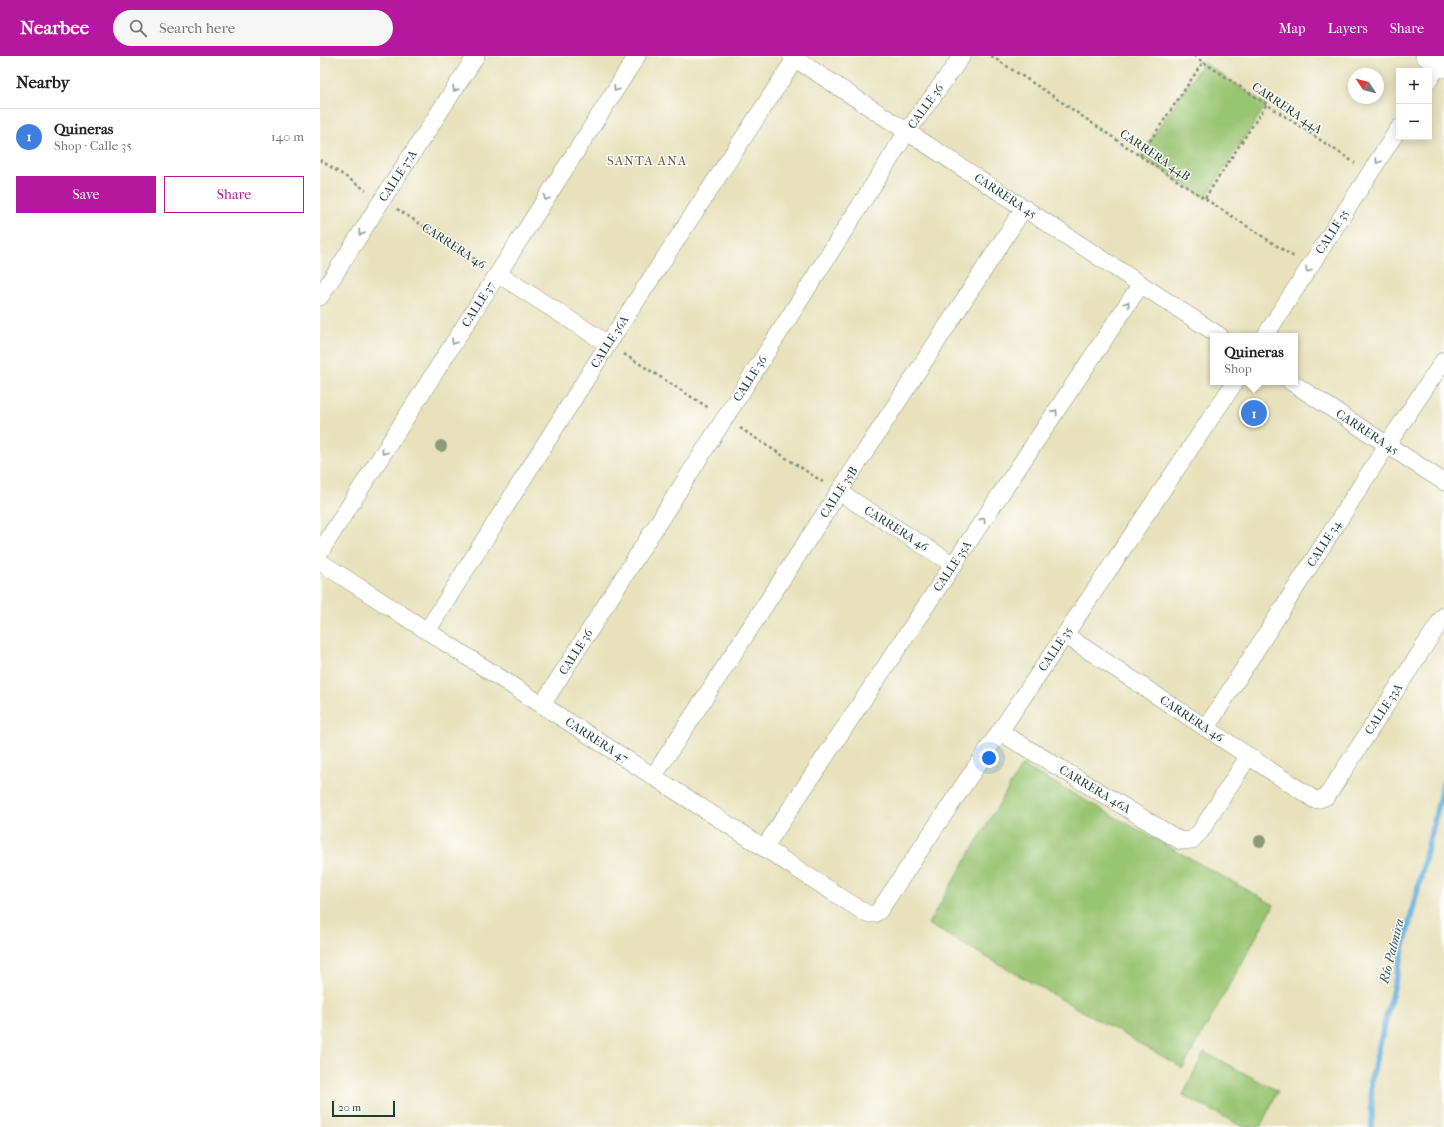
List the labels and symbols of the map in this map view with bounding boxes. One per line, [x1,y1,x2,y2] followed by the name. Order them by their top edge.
[1348,68,1384,104] north arrow
[1249,79,1325,137] street label: CARRERA 44A
[905,81,947,131] street label: CALLE 36
[453,84,460,91] one-way arrow
[613,85,621,92] one-way arrow
[1117,126,1193,184] street label: CARRERA 44B
[376,147,420,204] street label: CALLE 37A
[607,153,687,168] district label: SANTA ANA
[1375,157,1383,164] one-way arrow
[972,170,1039,221] street label: CARRERA 45
[544,194,551,201] one-way arrow
[1313,207,1352,257] street label: CALLE 35
[419,220,489,272] street label: CARRERA 46
[359,228,366,235] one-way arrow
[1305,266,1313,273] one-way arrow
[459,279,498,330] street label: CALLE 37
[1122,301,1130,308] one-way arrow
[588,313,632,371] street label: CALLE 36A
[452,338,459,345] one-way arrow
[730,353,770,404] street label: CALLE 36
[1241,398,1267,428] pin: 1
[1333,406,1401,457] street label: CARRERA 45
[1050,409,1058,416] one-way arrow
[382,447,389,454] one-way arrow
[817,464,861,520] street label: CALLE 35B
[862,503,932,554] street label: CARRERA 46
[1304,517,1344,569] street label: CALLE 34
[978,518,985,525] one-way arrow
[930,538,974,594] street label: CALLE 35A
[1035,624,1075,674] street label: CALLE 35
[556,626,596,677] street label: CALLE 36
[1362,681,1405,737] street label: CALLE 33A
[1157,693,1227,745] street label: CARRERA 46
[563,715,631,766] street label: CARRERA 47
[979,748,999,768] your location
[1057,762,1134,816] street label: CARRERA 46A
[1376,917,1407,986] water label: Río Palmira
[332,1099,395,1118] scale bar

